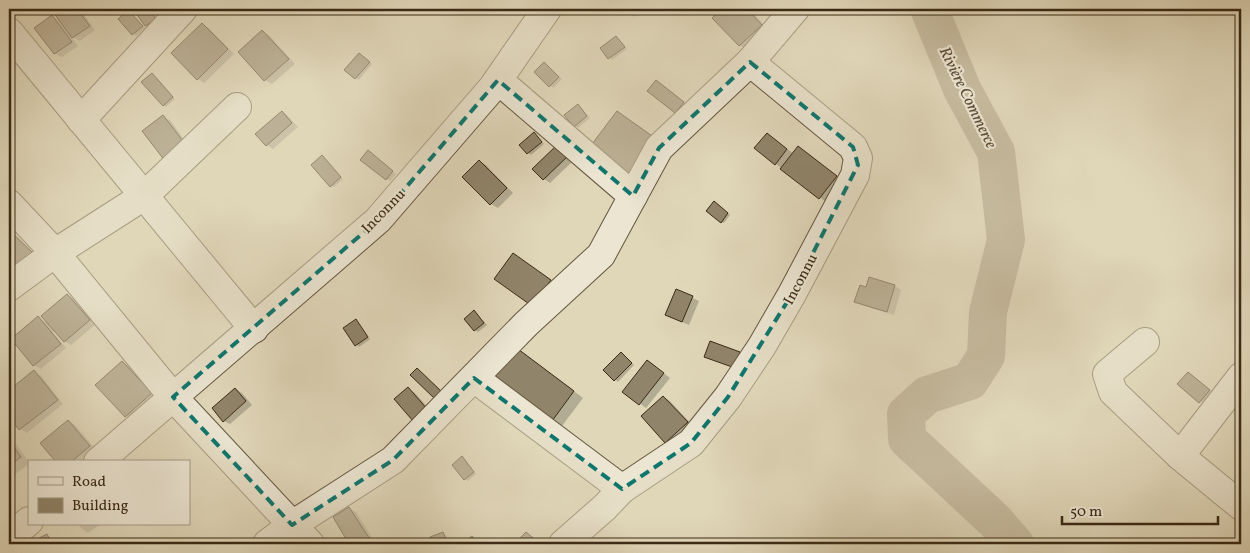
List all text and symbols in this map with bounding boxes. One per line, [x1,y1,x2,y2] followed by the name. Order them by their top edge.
[933,43,1001,153] water label: Rivière Commerce
[357,185,411,239] street label: Inconnu
[779,250,824,309] street label: Inconnu
[28,460,190,526] legend
[72,472,106,493] text: Road
[1062,493,1219,525] scale bar
[72,496,129,517] text: Building
[1070,502,1102,523] text: 50 m

